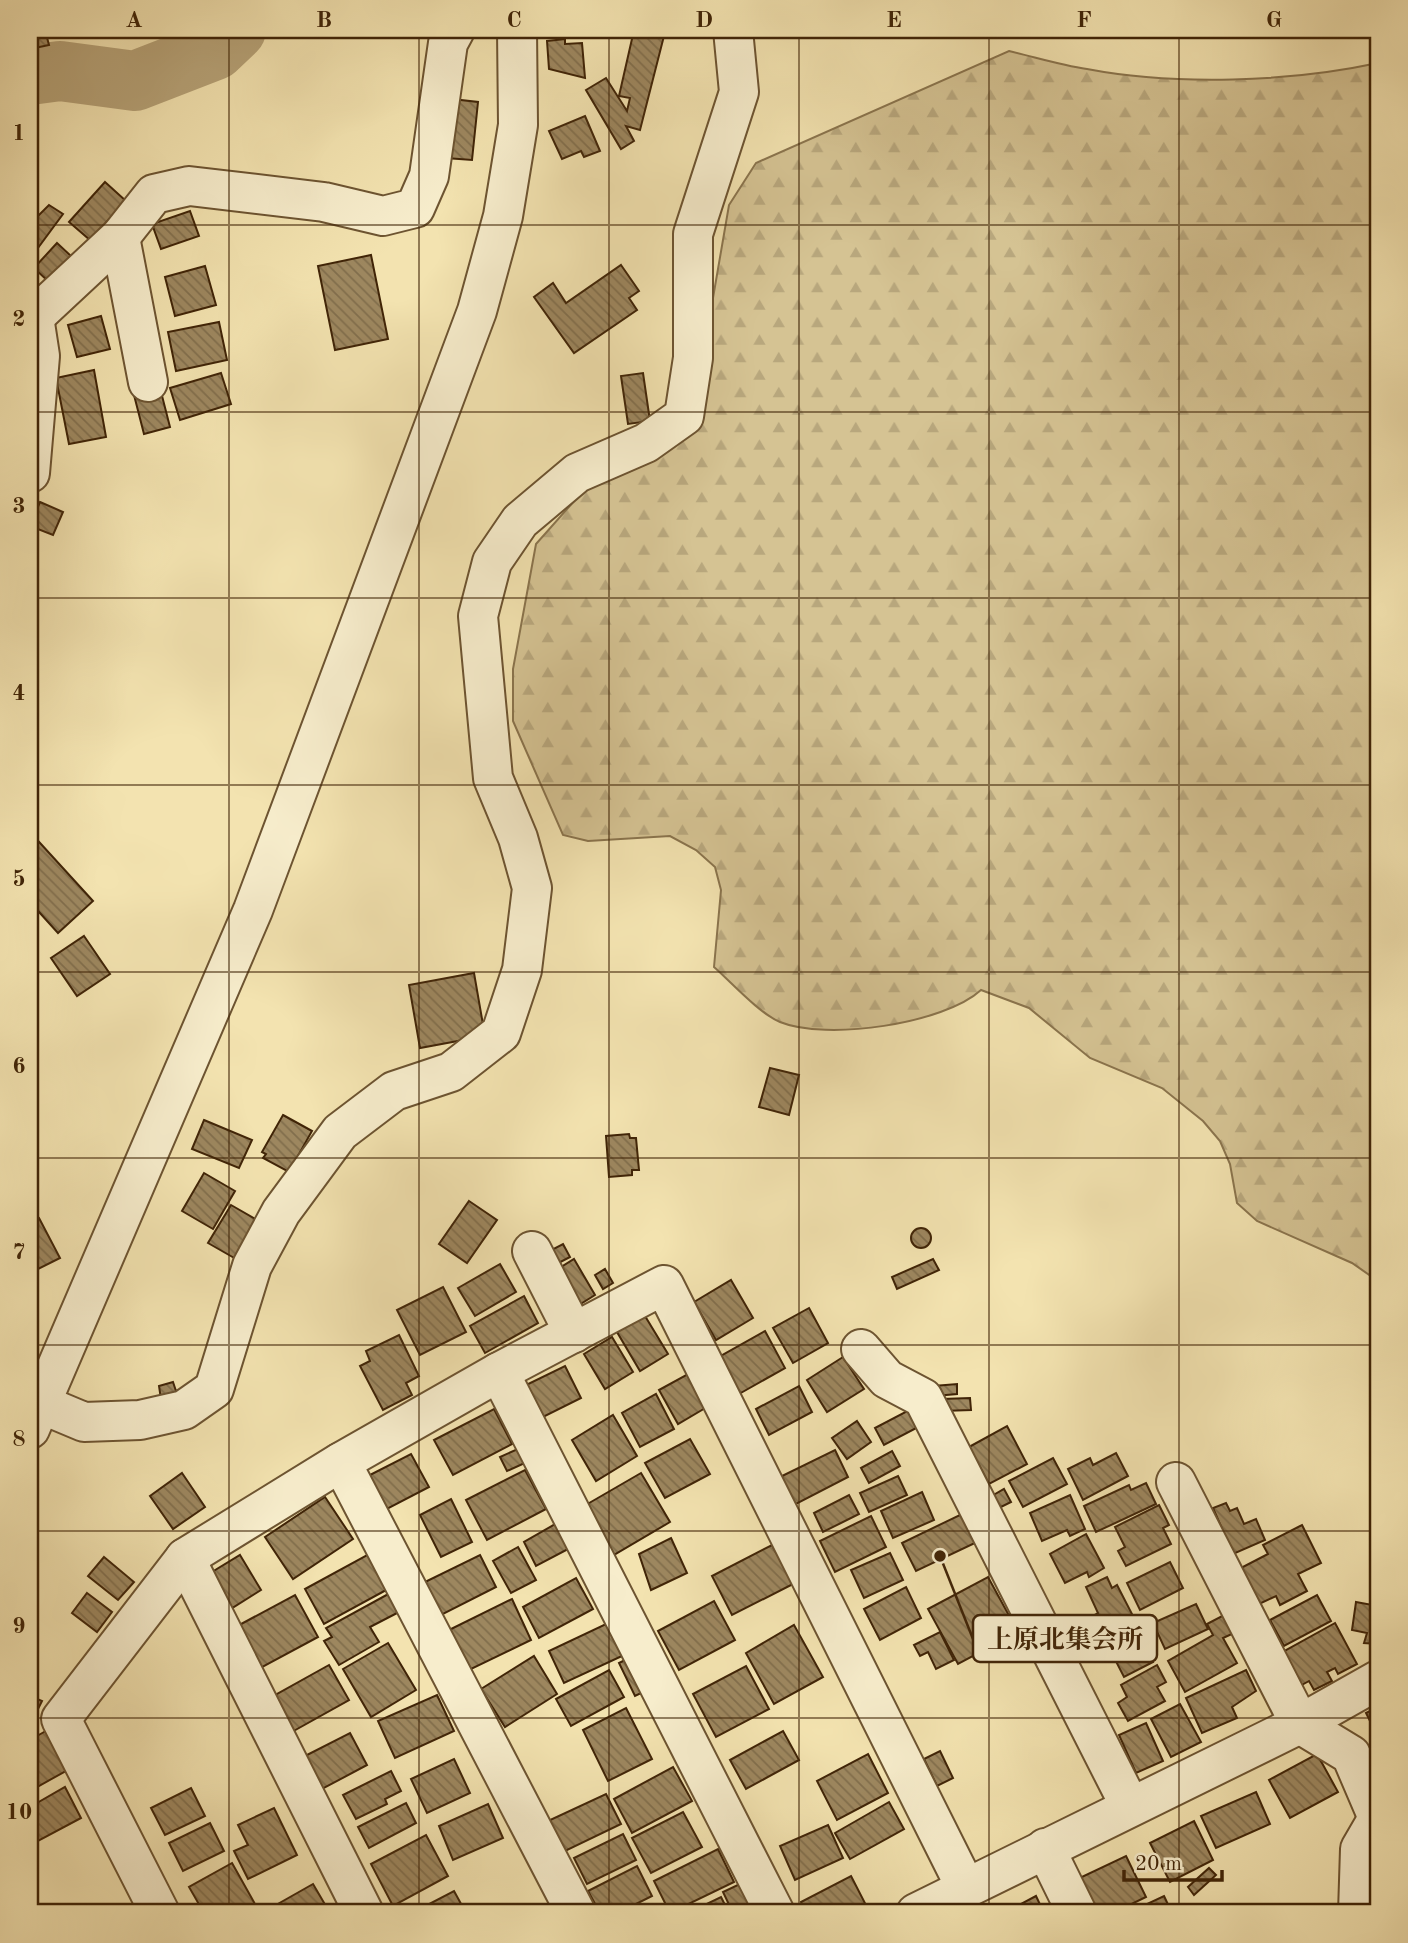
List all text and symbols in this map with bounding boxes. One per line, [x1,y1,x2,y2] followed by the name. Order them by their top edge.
[125,9,143,32] text: A
[316,9,332,32] text: B
[506,9,522,32] text: C
[695,9,713,32] text: D
[886,9,902,32] text: E
[1076,9,1092,32] text: F
[1266,9,1282,32] text: G
[12,122,26,145] text: 1
[12,308,26,331] text: 2
[12,495,26,518] text: 3
[12,682,26,705] text: 4
[12,868,26,891] text: 5
[12,1055,26,1078] text: 6
[12,1241,26,1264] text: 7
[12,1428,26,1451] text: 8
[12,1615,26,1638] text: 9
[973,1615,1157,1662] callout: 上原北集会所
[987,1625,1143,1654] text: 上原北集会所
[6,1801,32,1824] text: 10
[1124,1838,1222,1882] scale bar
[1135,1854,1182,1875] text: 20 m

